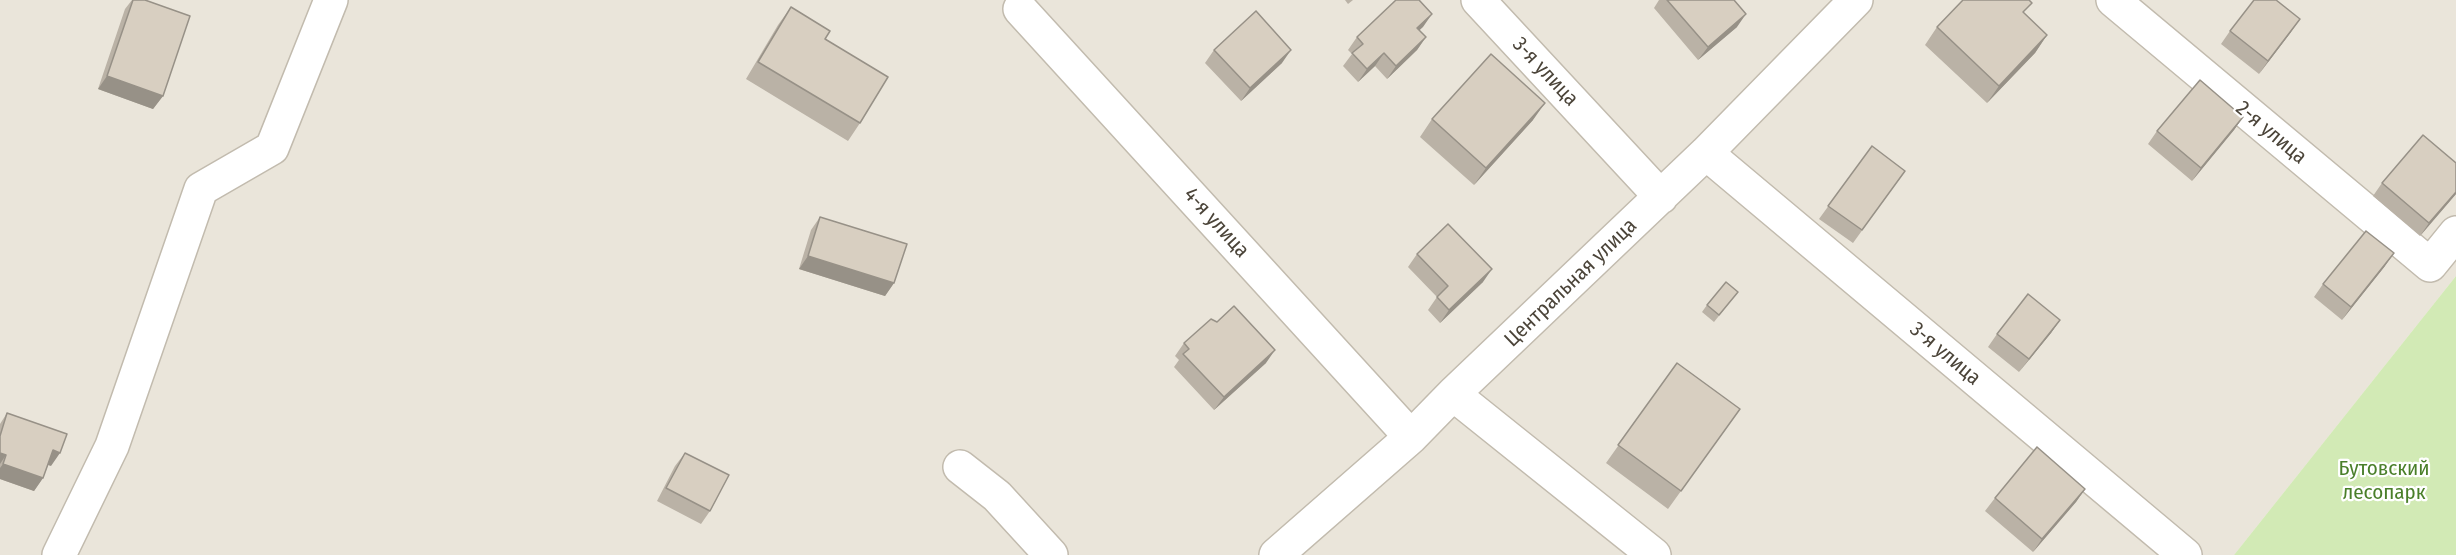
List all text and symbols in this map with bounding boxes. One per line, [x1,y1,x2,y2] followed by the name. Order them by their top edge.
[1507,32,1583,112] street label: 3-я улица
[2230,96,2312,170] street label: 2-я улица
[1178,183,1254,263] street label: 4-я улица
[1500,214,1642,352] street label: Центральная улица
[1904,317,1986,391] street label: 3-я улица
[2338,456,2430,506] park label: Бутовский лесопарк

